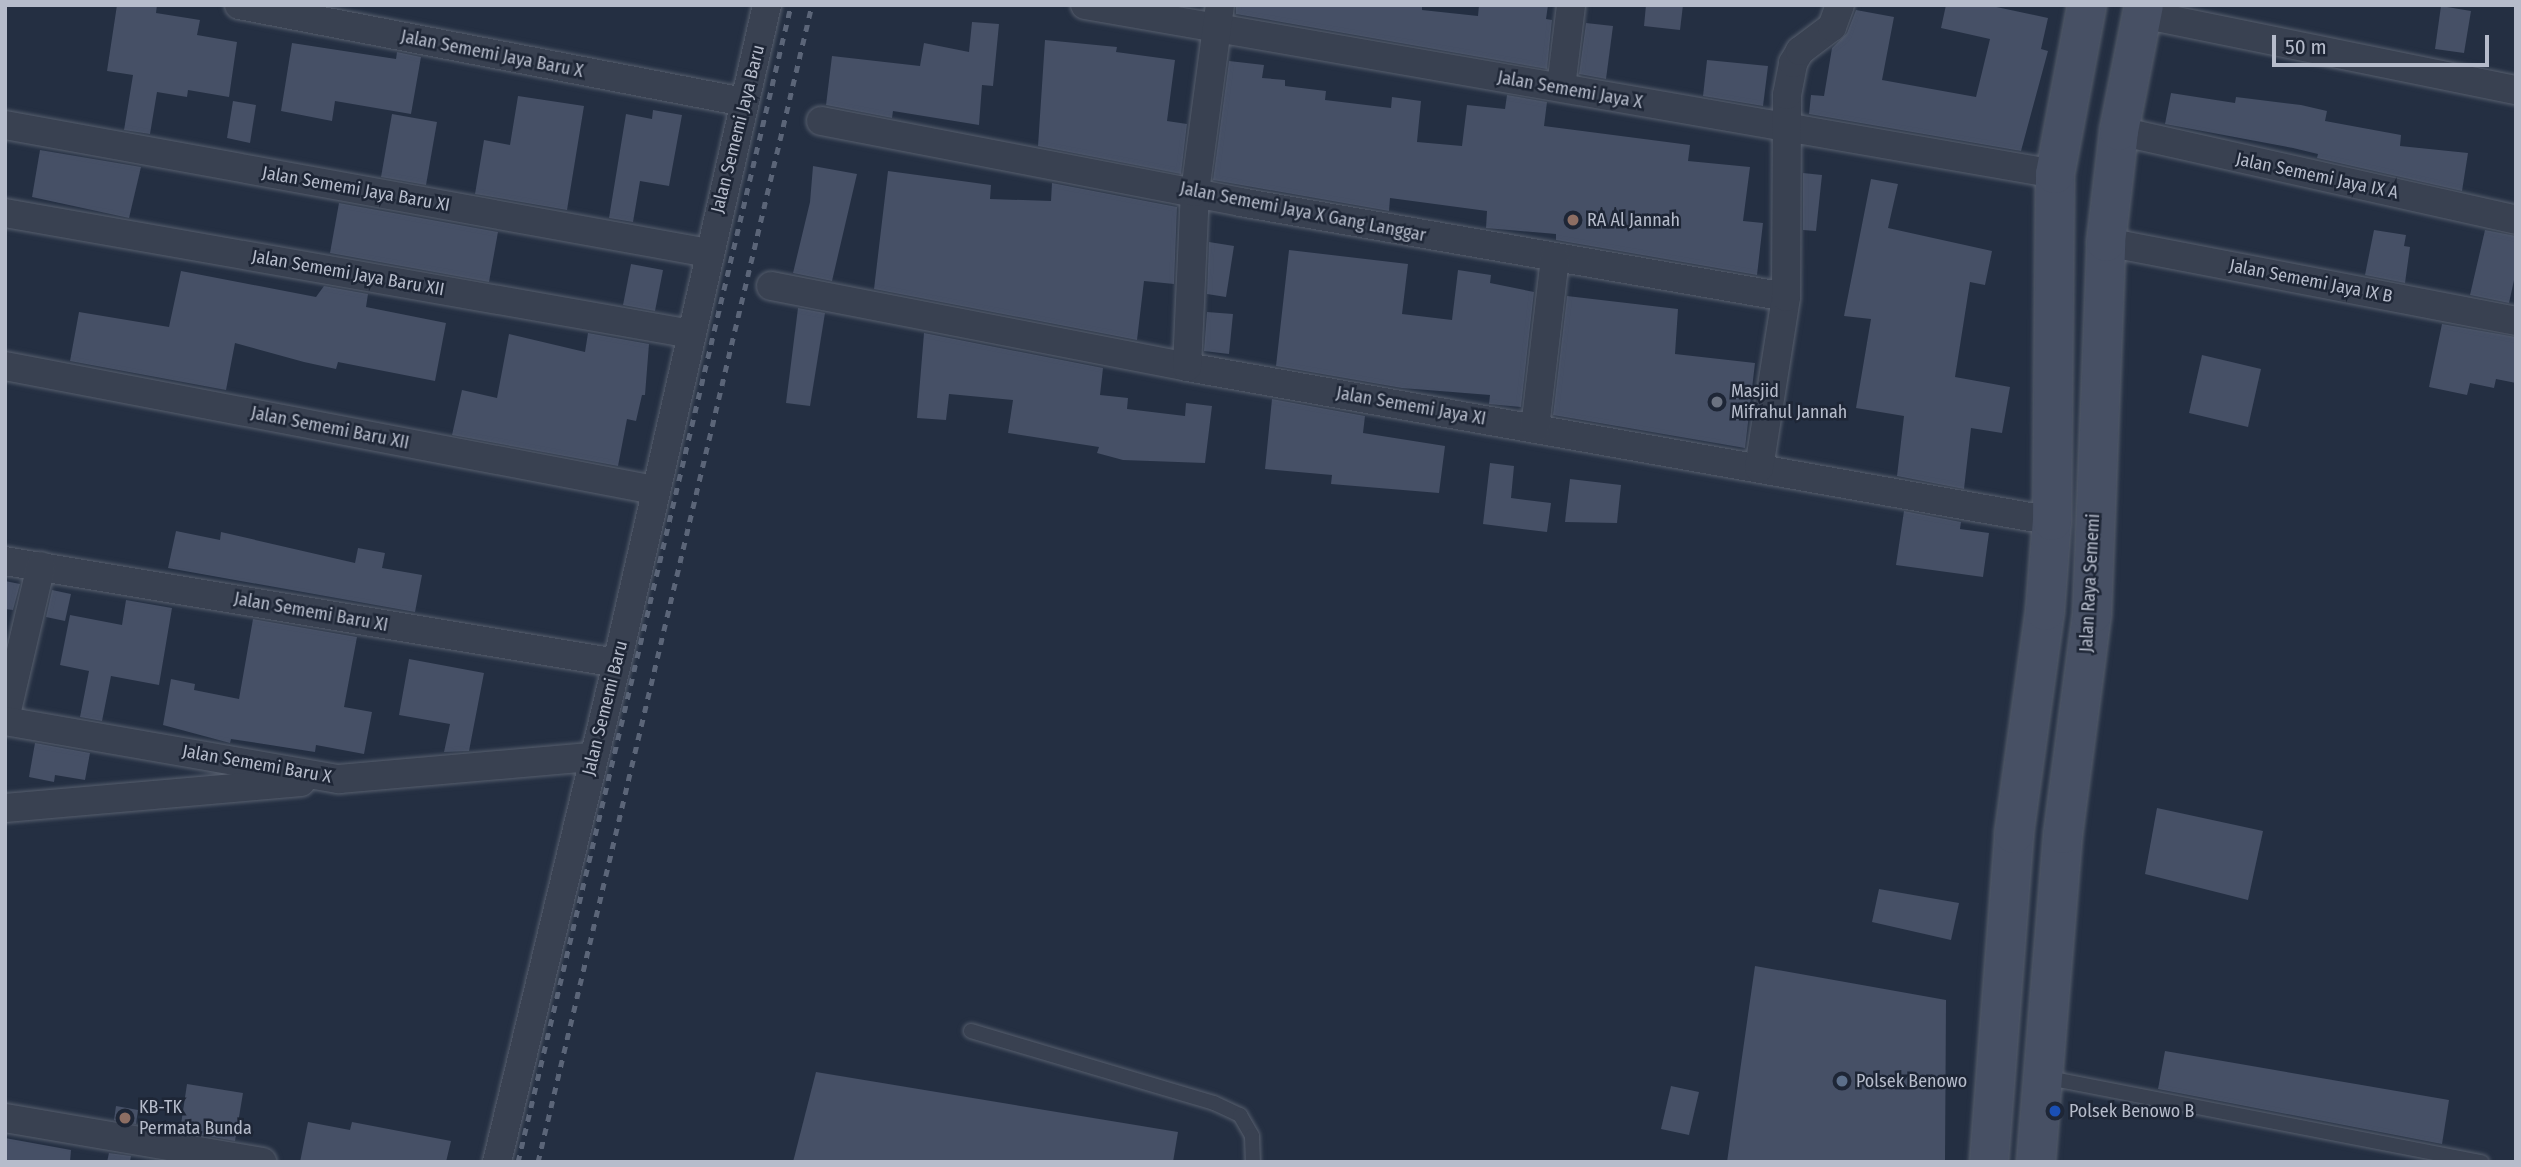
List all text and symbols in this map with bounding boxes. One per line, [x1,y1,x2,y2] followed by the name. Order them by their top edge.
[2276,21,2493,65] scale bar
[399,26,585,82] street label: Jalan Sememi Jaya Baru X
[2285,34,2327,60] text: 50 m
[707,43,769,215] street label: Jalan Sememi Jaya Baru
[1496,67,1644,113] street label: Jalan Sememi Jaya X
[2234,148,2400,204] street label: Jalan Sememi Jaya IX A
[260,162,452,216] street label: Jalan Sememi Jaya Baru XI
[1178,178,1428,246] street label: Jalan Sememi Jaya X Gang Langgar
[1587,209,1680,231] place label: RA Al Jannah
[1565,212,1581,228] marker: RA Al Jannah
[250,245,446,301] street label: Jalan Sememi Jaya Baru XII
[2228,255,2394,307] street label: Jalan Sememi Jaya IX B
[1731,381,1847,424] place label: Masjid Mifrahul Jannah
[1334,382,1488,430] street label: Jalan Sememi Jaya XI
[1709,394,1725,410] marker: Masjid Mifrahul Jannah
[249,402,411,454] street label: Jalan Sememi Baru XII
[2076,513,2104,653] street label: Jalan Raya Sememi
[232,588,390,636] street label: Jalan Sememi Baru XI
[578,638,632,778] street label: Jalan Sememi Baru
[181,740,333,788] street label: Jalan Sememi Baru X
[1856,1070,1967,1092] place label: Polsek Benowo
[1834,1073,1850,1089] marker: Polsek Benowo
[139,1097,252,1140] place label: KB-TK Permata Bunda
[2069,1100,2194,1122] place label: Polsek Benowo B
[2047,1103,2063,1119] marker: Polsek Benowo B
[117,1110,133,1126] marker: KB-TK Permata Bunda

